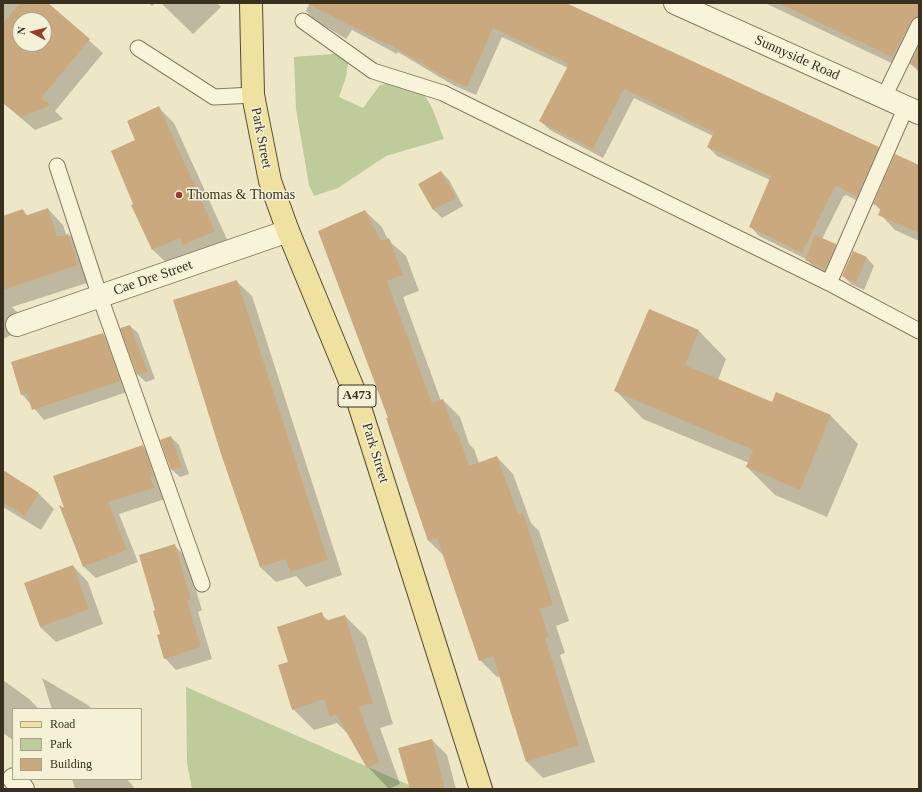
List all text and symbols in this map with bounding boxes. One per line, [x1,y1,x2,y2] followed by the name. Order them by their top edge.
[12,12,52,52] north arrow
[15,26,28,35] text: N
[752,32,842,84] street label: Sunnyside Road
[247,106,275,170] street label: Park Street
[187,187,295,203] place label: Thomas & Thomas
[174,190,184,200] marker: Thomas & Thomas
[111,257,195,299] street label: Cae Dre Street
[338,385,376,407] road number: A473
[358,421,392,485] street label: Park Street
[12,708,142,780] legend
[50,717,75,731] text: Road
[50,737,72,751] text: Park
[50,757,92,771] text: Building

